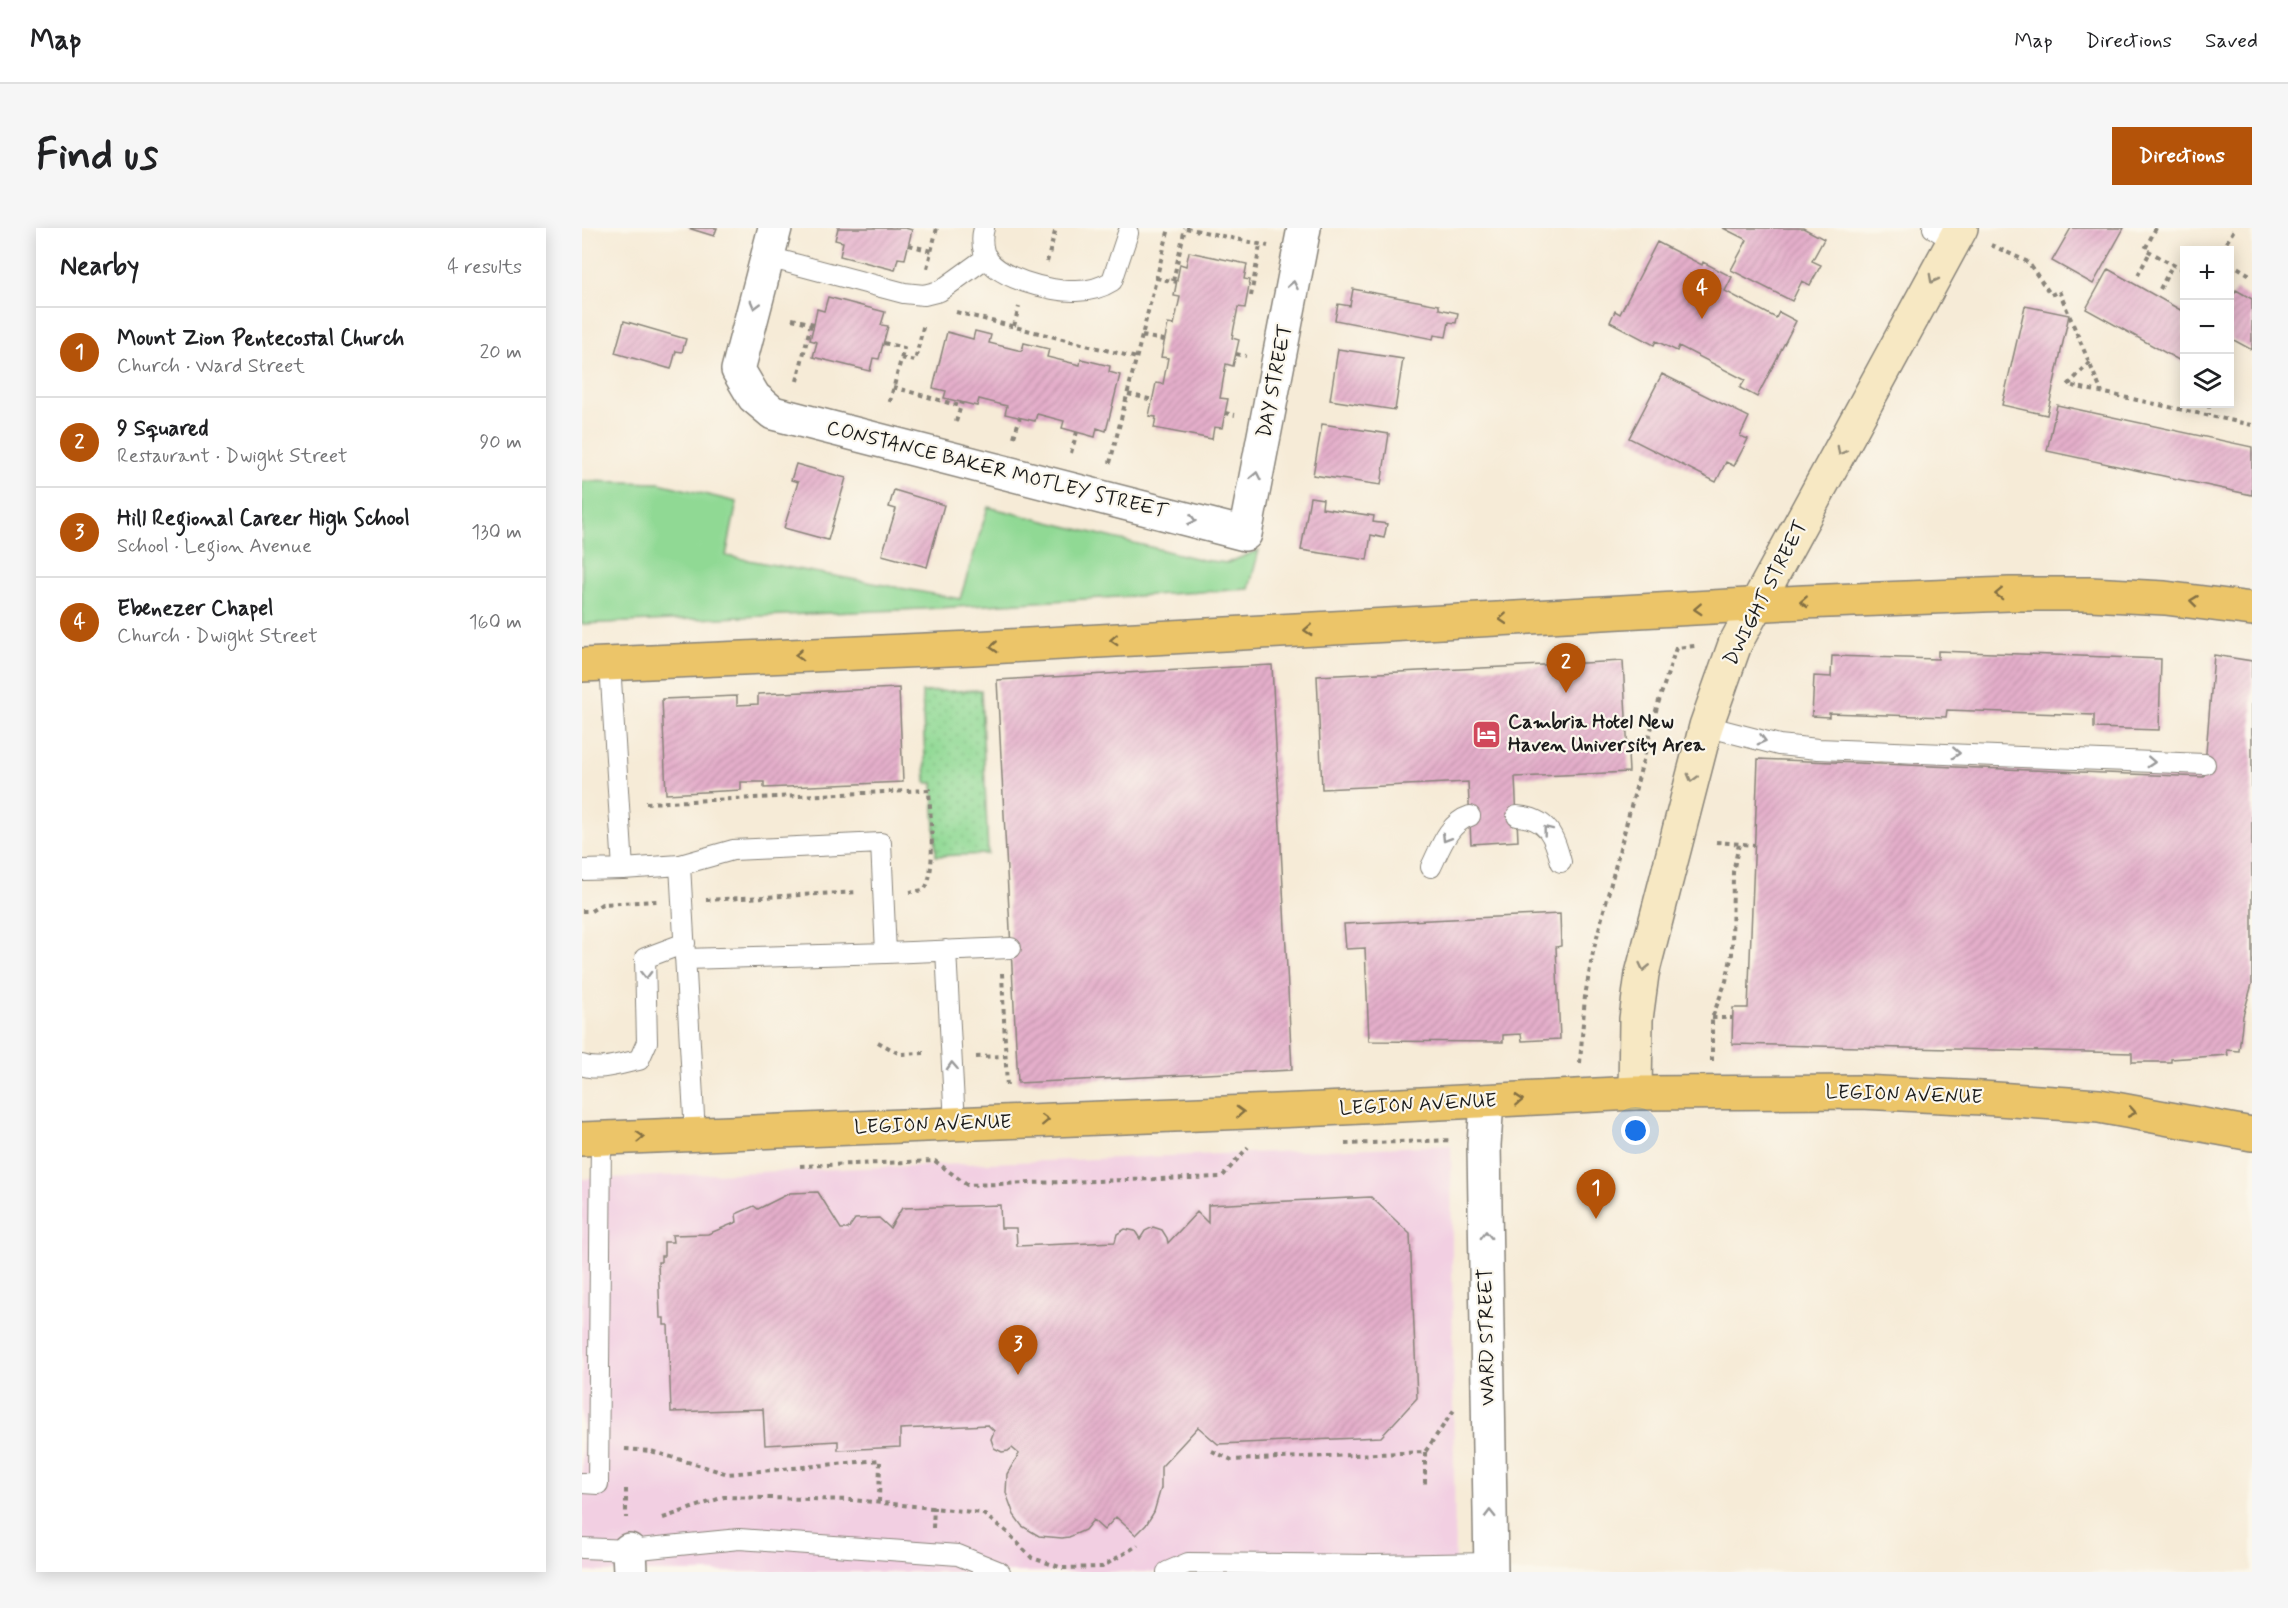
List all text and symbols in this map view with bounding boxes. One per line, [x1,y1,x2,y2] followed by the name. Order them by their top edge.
[30,23,81,60] text: Map
[2014,27,2053,55] text: Map
[2086,27,2172,55] text: Directions
[2205,27,2258,55] text: Saved
[2112,127,2252,185] button: Directions
[36,129,158,184] text: Find us
[2180,246,2234,408] map controls
[2180,246,2234,300] button: +
[60,250,139,284] text: Nearby
[447,254,522,281] text: 4 results
[1682,270,1722,319] pin: 4
[1929,273,1941,284] one-way arrow
[1286,280,1299,290] one-way arrow
[750,300,763,310] one-way arrow
[2180,300,2234,354] button: −
[1251,322,1299,440] street label: DAY STREET
[117,325,404,353] text: Mount Zion Pentecostal Church
[75,339,84,366] text: 1
[479,339,522,366] text: 20 m
[117,353,305,380] text: Church · Ward Street
[2180,354,2234,408] button: layers
[824,414,1172,526] street label: CONSTANCE BAKER MOTLEY STREET
[117,415,209,443] text: 9 Squared
[75,429,84,456] text: 2
[479,429,522,456] text: 90 m
[117,443,347,470] text: Restaurant · Dwight Street
[1837,445,1848,455] one-way arrow
[1249,472,1262,482] one-way arrow
[117,505,410,533] text: Hill Regional Career High School
[1187,513,1197,526] one-way arrow
[1718,516,1814,670] street label: DWIGHT STREET
[75,519,84,546] text: 3
[471,519,522,546] text: 130 m
[117,533,312,560] text: School · Legion Avenue
[1995,588,2004,601] one-way arrow
[117,595,274,623] text: Ebenezer Chapel
[1800,596,1809,609] one-way arrow
[2189,596,2199,608] one-way arrow
[1693,602,1702,615] one-way arrow
[74,609,85,636] text: 4
[469,609,522,636] text: 160 m
[1499,613,1508,626] one-way arrow
[117,623,318,650] text: Church · Dwight Street
[1304,623,1313,636] one-way arrow
[1109,634,1118,647] one-way arrow
[990,640,999,653] one-way arrow
[1546,644,1586,693] pin: 2
[795,649,804,662] one-way arrow
[1508,709,1706,759] place label: Cambria Hotel New Haven University Area
[1471,718,1503,750] hotel icon: Cambria Hotel New Haven University Area
[1757,733,1767,746] one-way arrow
[1952,747,1961,760] one-way arrow
[2147,755,2156,768] one-way arrow
[1687,772,1699,783] one-way arrow
[1543,826,1554,837] one-way arrow
[1442,832,1454,842] one-way arrow
[1639,962,1652,972] one-way arrow
[639,970,652,979] one-way arrow
[945,1061,958,1070] one-way arrow
[1825,1079,1983,1111] street label: LEGION AVENUE
[1339,1087,1497,1123] street label: LEGION AVENUE
[1514,1093,1523,1106] one-way arrow
[2126,1105,2136,1118] one-way arrow
[1235,1106,1244,1119] one-way arrow
[854,1109,1012,1141] street label: LEGION AVENUE
[1041,1114,1050,1127] one-way arrow
[1621,1116,1650,1145] your location
[636,1130,645,1143] one-way arrow
[1576,1170,1616,1219] pin: 1
[1480,1230,1492,1239] one-way arrow
[1472,1268,1502,1406] street label: WARD STREET
[998,1326,1038,1375] pin: 3
[1484,1509,1496,1518] one-way arrow

